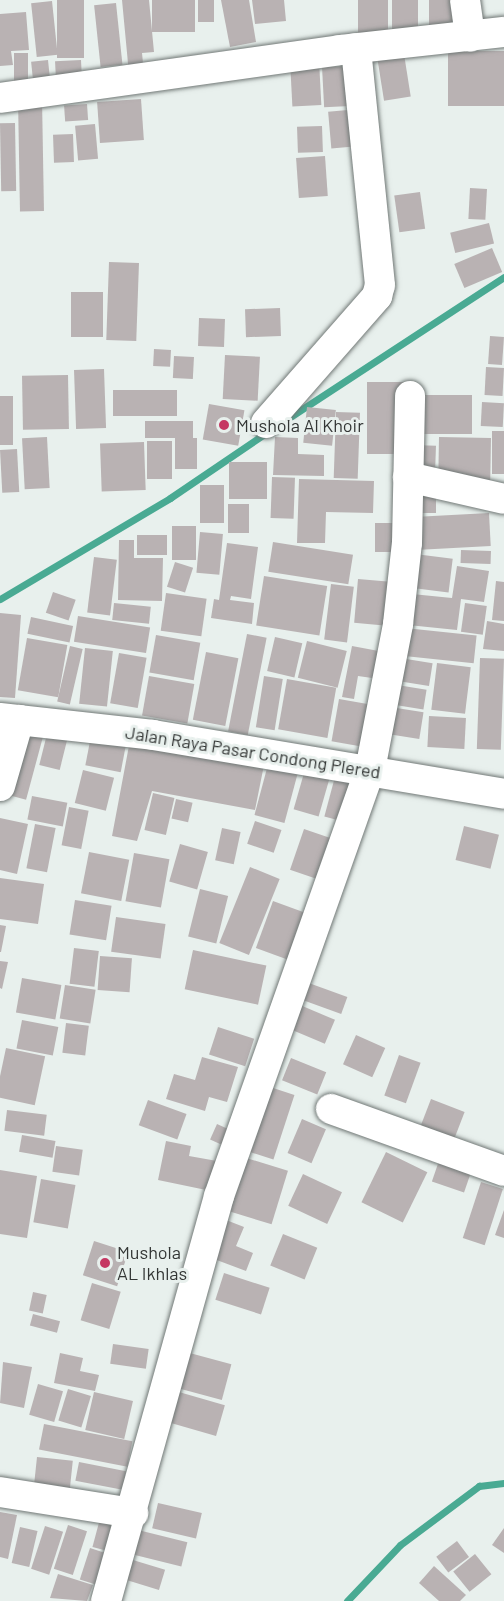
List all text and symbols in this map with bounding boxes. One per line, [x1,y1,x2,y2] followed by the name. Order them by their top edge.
[236,414,364,436] place label: Mushola Al Khoir
[217,418,231,432] marker: Mushola Al Khoir
[124,721,382,783] street label: Jalan Raya Pasar Condong Plered
[117,1242,187,1284] place label: Mushola AL Ikhlas
[98,1256,112,1270] marker: Mushola AL Ikhlas

